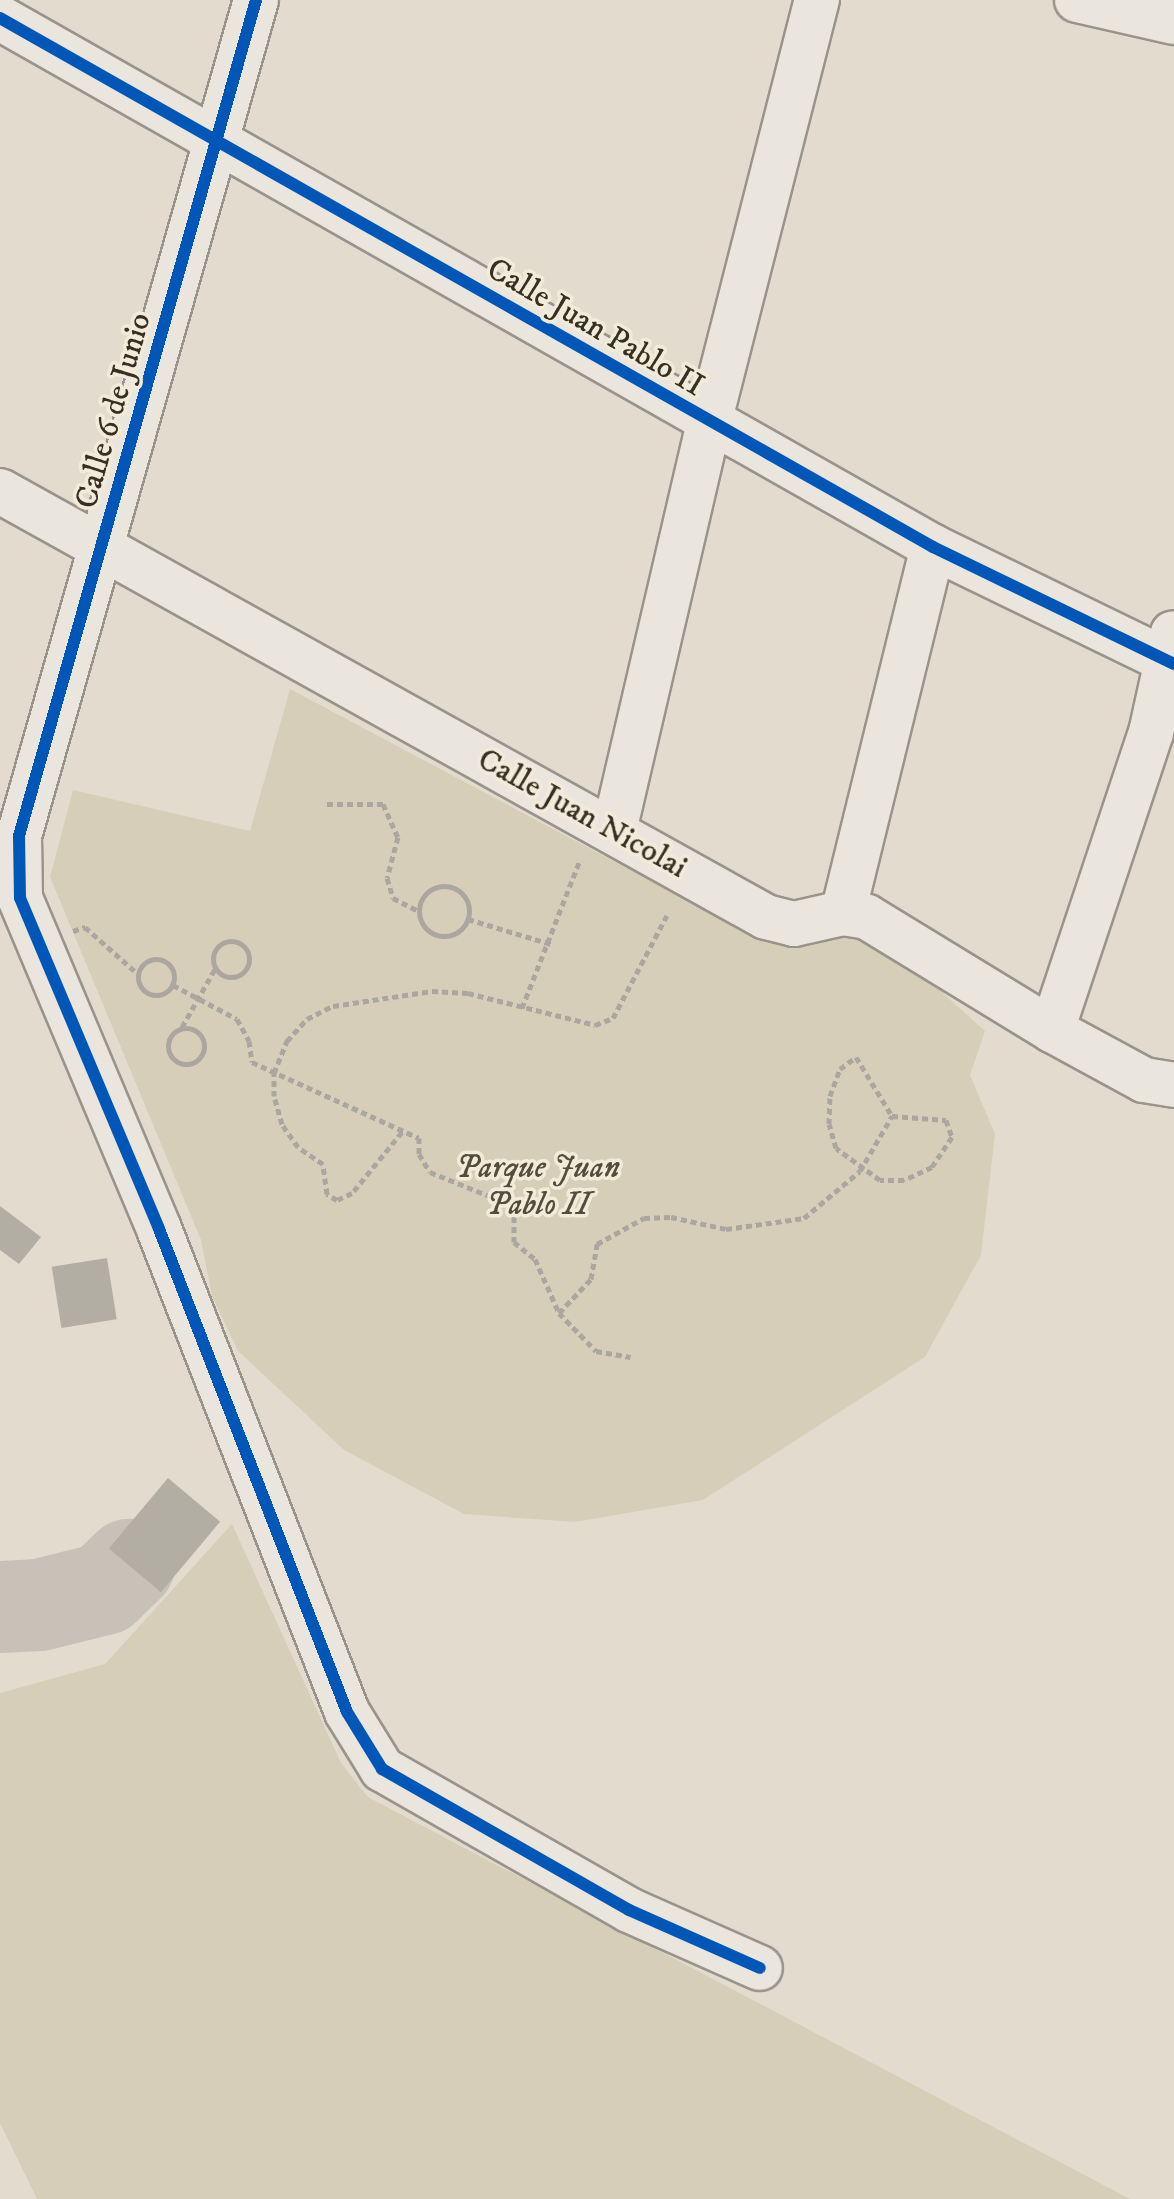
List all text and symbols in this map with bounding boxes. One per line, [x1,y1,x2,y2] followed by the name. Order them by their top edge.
[480,250,710,406] street label: Calle Juan Pablo II
[68,309,160,513] street label: Calle 6 de Junio
[471,741,693,887] street label: Calle Juan Nicolai
[456,1150,620,1225] park label: Parque Juan Pablo II

